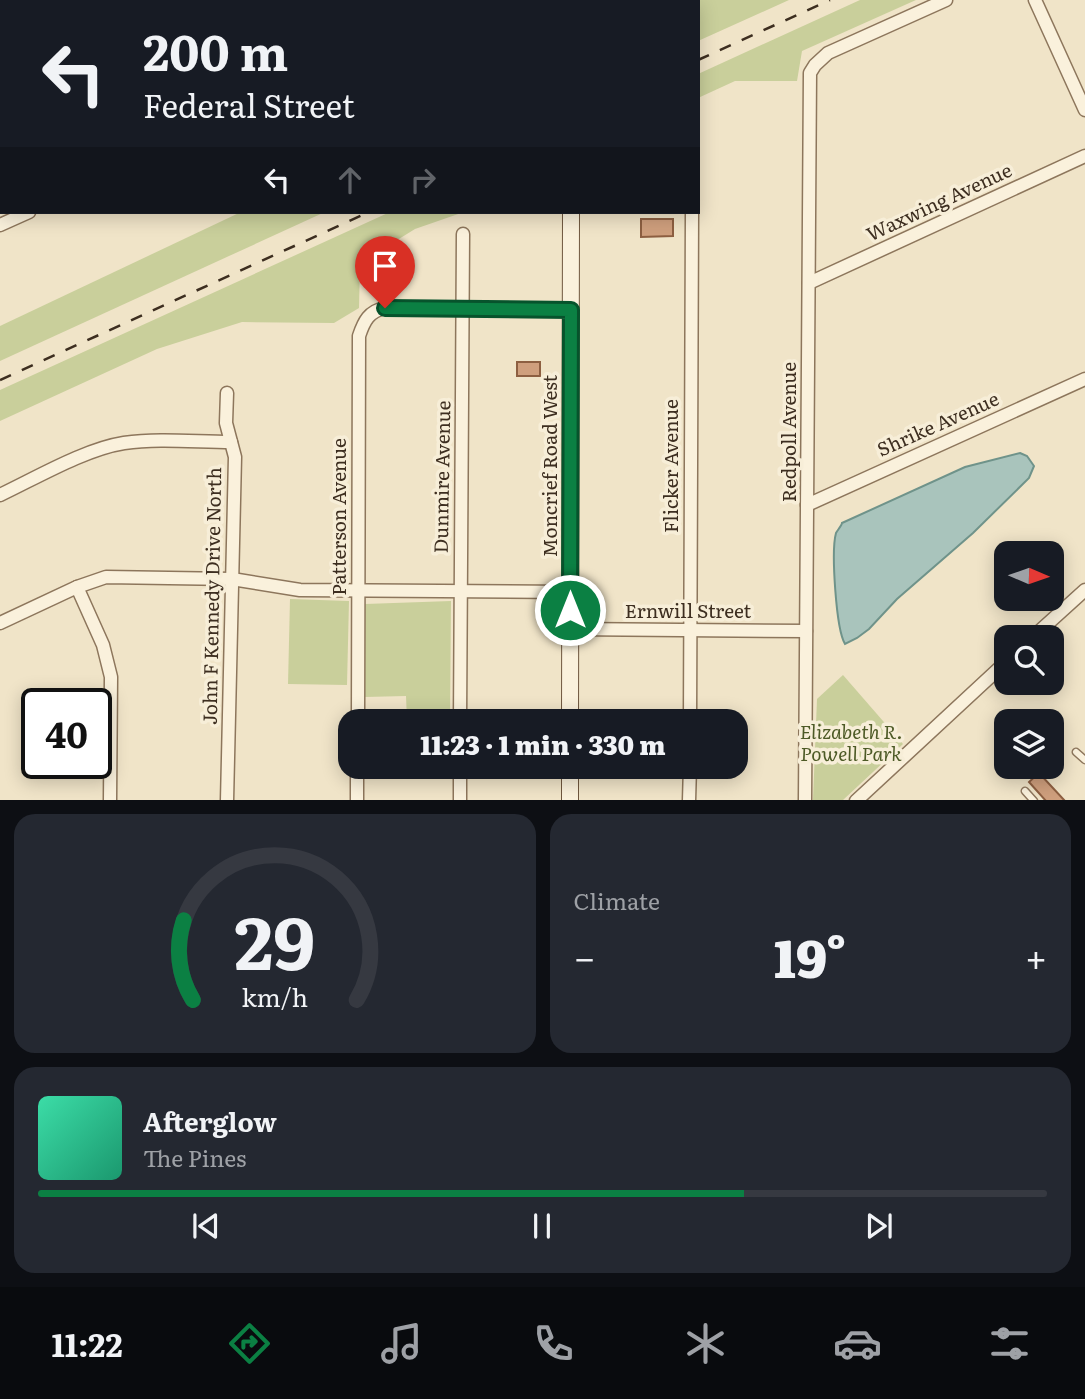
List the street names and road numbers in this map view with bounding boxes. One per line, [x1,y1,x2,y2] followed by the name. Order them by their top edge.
[861,155,1016,247] street label: Waxwing Avenue
[774,362,802,502] street label: Redpoll Avenue
[535,374,563,557] street label: Moncrief Road West
[872,384,1003,462] street label: Shrike Avenue
[656,399,684,533] street label: Flicker Avenue
[426,400,456,554] street label: Dunmire Avenue
[324,438,352,596] street label: Patterson Avenue
[195,467,227,725] street label: John F Kennedy Drive North
[625,596,752,624] street label: Ernwill Street

